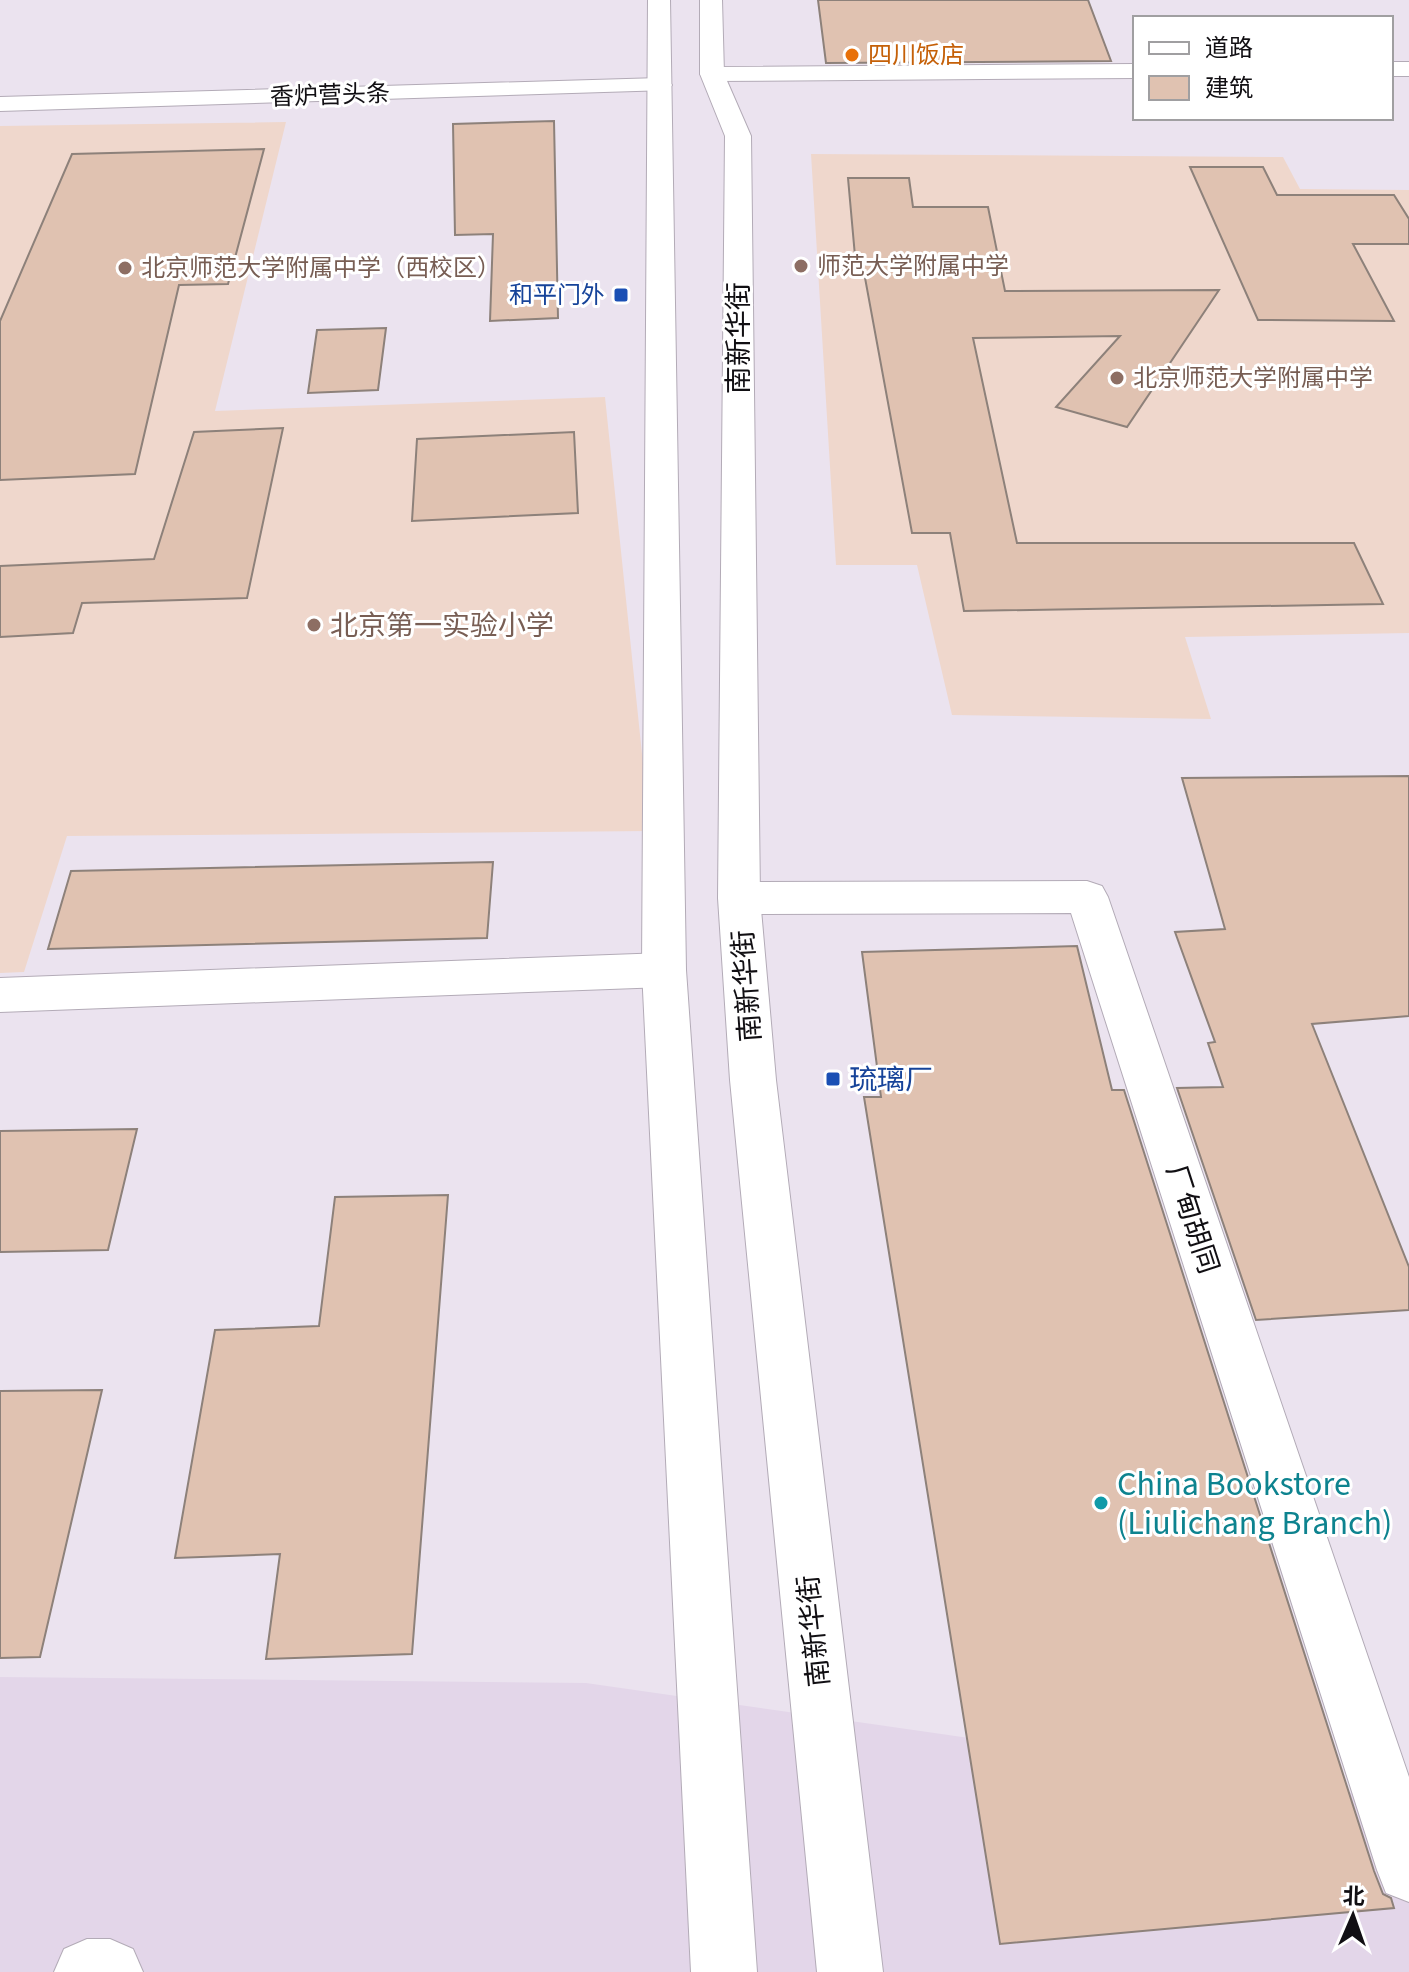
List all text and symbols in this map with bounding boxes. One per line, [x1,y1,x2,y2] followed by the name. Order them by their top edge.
[1133,16,1393,120] legend
[1205,31,1253,66] text: 道路
[868,38,964,73] place label: 四川饭店
[843,46,861,64] marker: 四川饭店
[1205,71,1253,106] text: 建筑
[269,76,391,115] street label: 香炉营头条
[817,249,1009,284] place label: 师范大学附属中学
[141,251,501,286] place label: 北京师范大学附属中学（西校区）
[792,257,810,275] marker: 师范大学附属中学
[116,259,134,277] marker: 北京师范大学附属中学（西校区）
[509,278,605,313] place label: 和平门外
[719,282,759,394] street label: 南新华街
[612,286,630,304] marker: 和平门外
[1133,361,1373,396] place label: 北京师范大学附属中学
[1108,369,1126,387] marker: 北京师范大学附属中学
[330,606,554,646] place label: 北京第一实验小学
[305,616,323,634] marker: 北京第一实验小学
[723,929,771,1043] street label: 南新华街
[849,1060,933,1100] place label: 琉璃厂
[824,1070,842,1088] marker: 琉璃厂
[1156,1160,1228,1279] street label: 厂甸胡同
[1117,1460,1392,1548] place label: China Bookstore (Liulichang Branch)
[1092,1494,1110,1512] marker: China Bookstore (Liulichang Branch)
[788,1573,840,1689] street label: 南新华街
[1313,1876,1393,1956] north arrow
[1342,1881,1365,1913] text: 北

